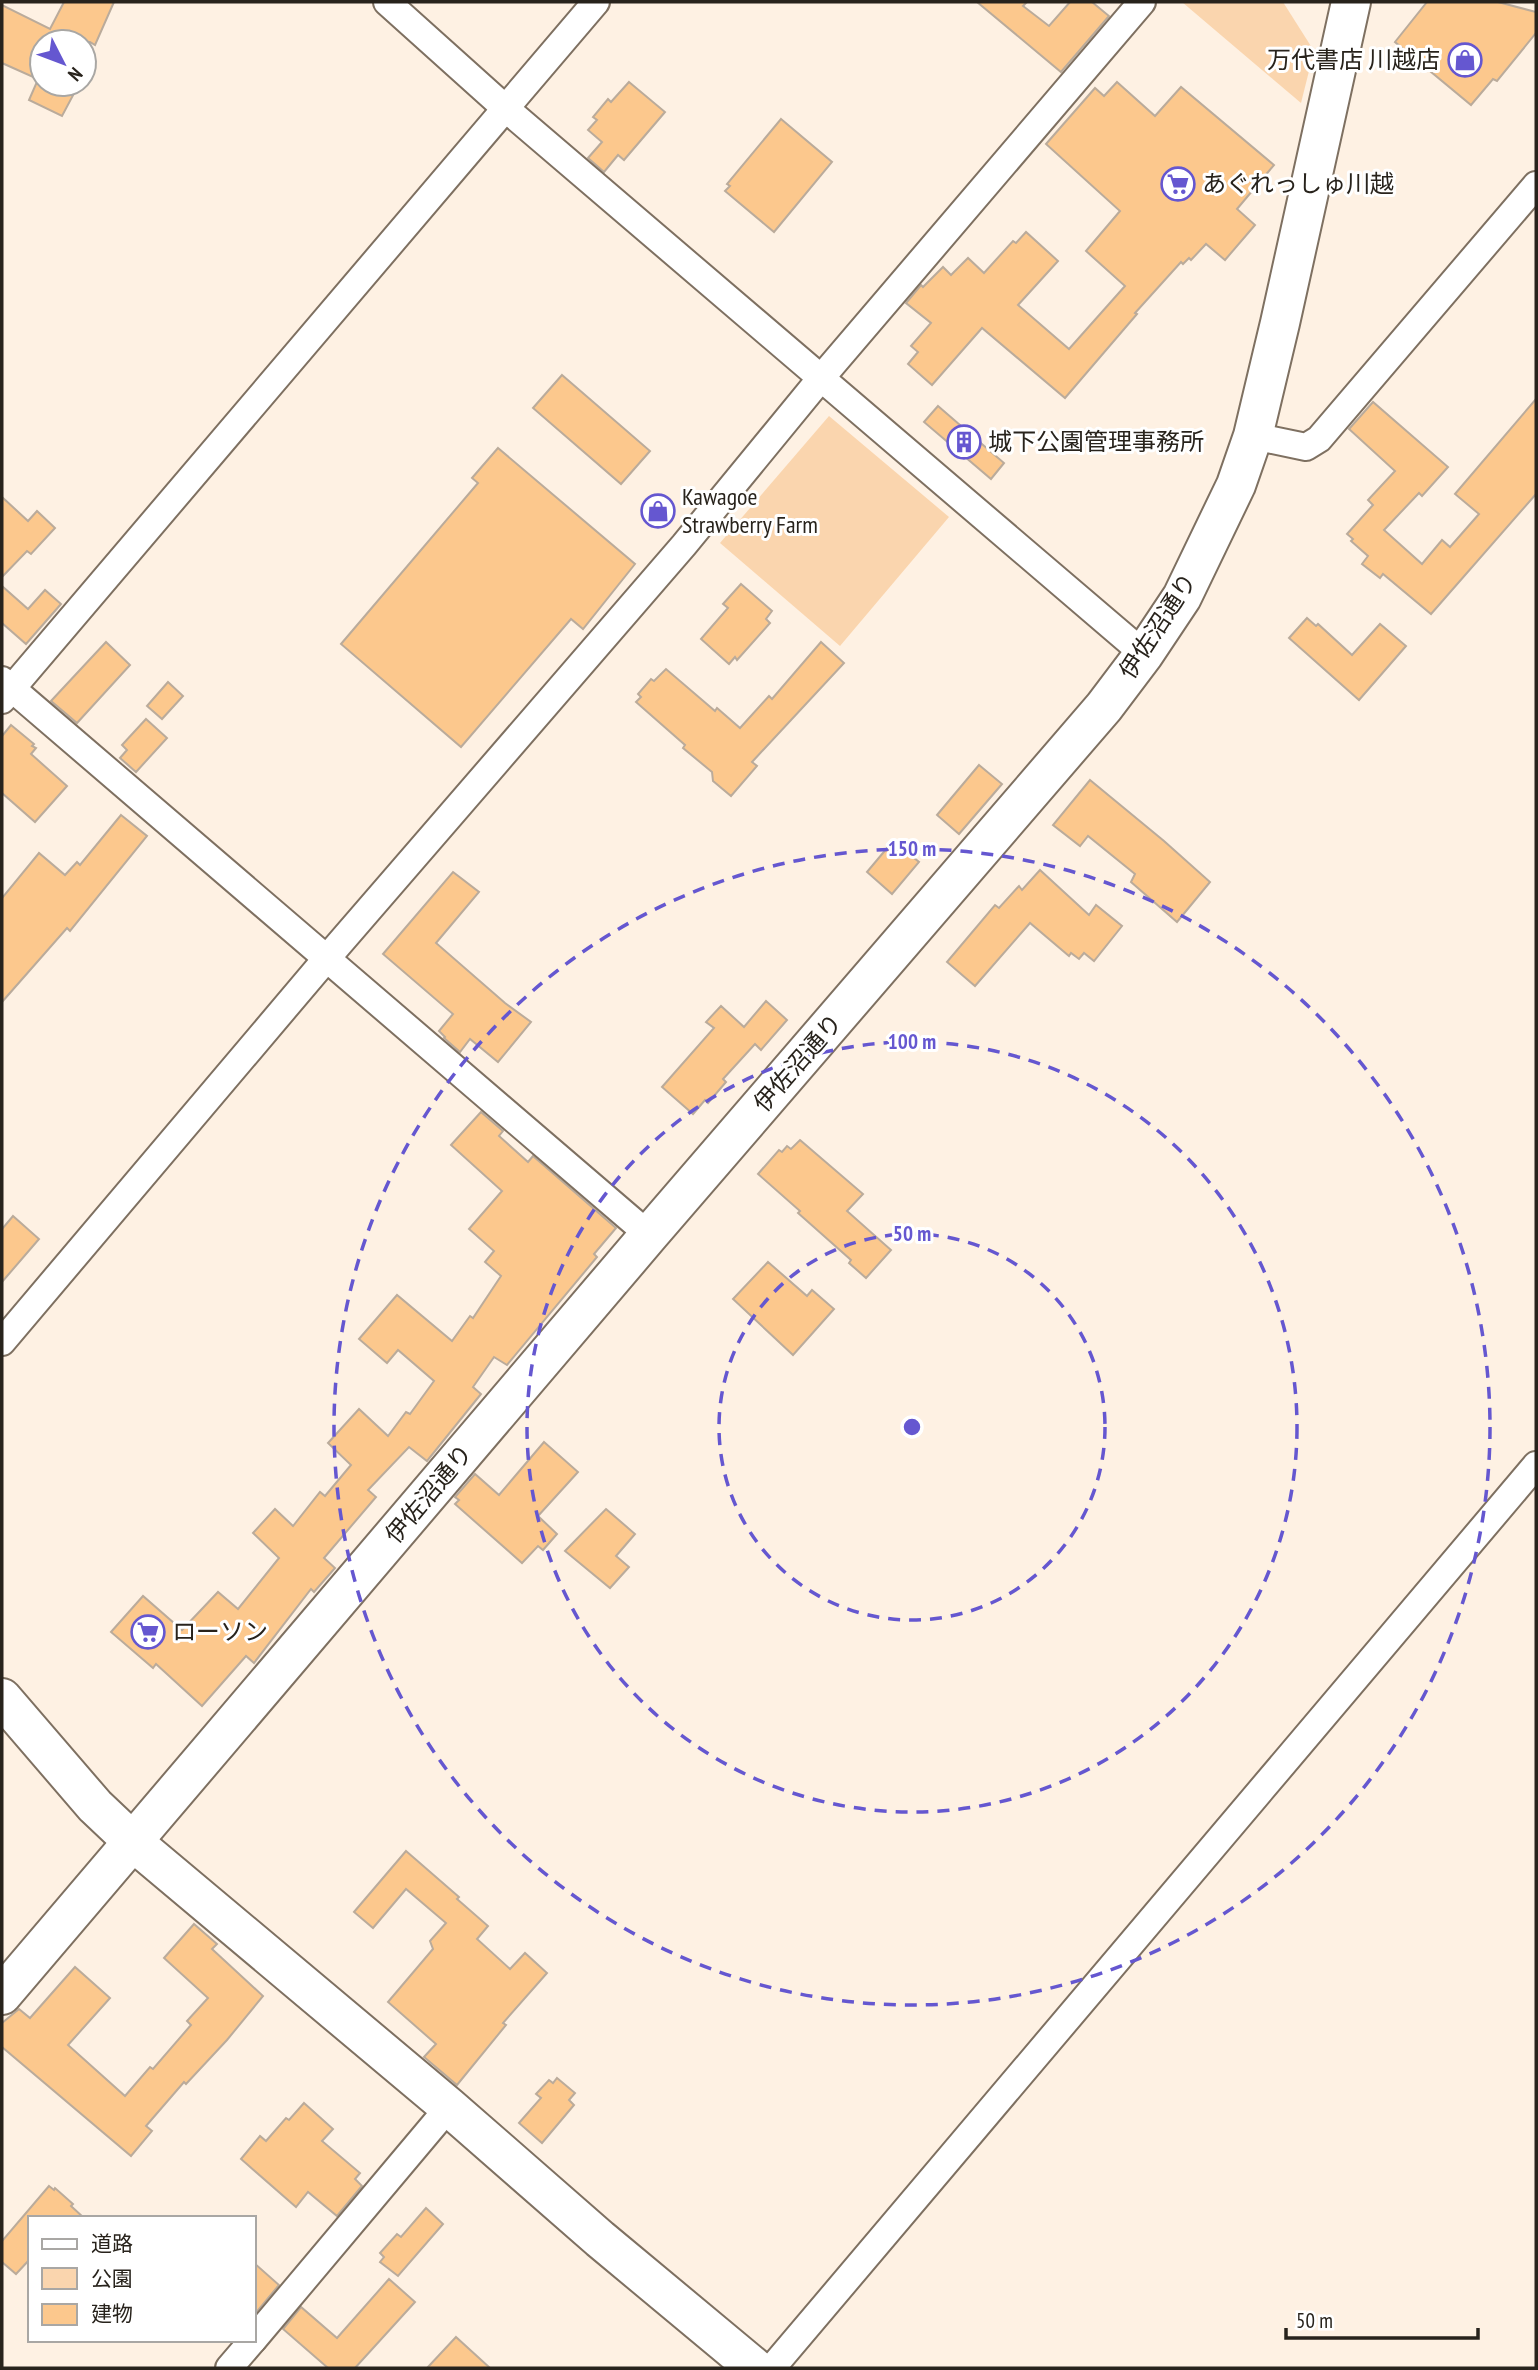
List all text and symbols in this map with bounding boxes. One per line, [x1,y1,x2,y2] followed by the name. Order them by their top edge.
[28,28,98,98] north arrow
[1446,41,1484,79] shop icon: 万代書店 川越店
[1267,44,1440,75] place label: 万代書店 川越店
[63,63,88,86] text: N
[1159,165,1197,203] supermarket icon: あぐれっしゅ川越
[1202,168,1394,199] place label: あぐれっしゅ川越
[945,423,983,461] building icon: 城下公園管理事務所
[988,426,1204,457] place label: 城下公園管理事務所
[682,481,818,540] place label: Kawagoe Strawberry Farm
[639,492,677,530] shop icon: Kawagoe Strawberry Farm
[1112,567,1203,684] street label: 伊佐沼通り
[888,835,936,862] text: 150 m
[747,1007,849,1118] street label: 伊佐沼通り
[888,1028,936,1055] text: 100 m
[893,1220,931,1247] text: 50 m
[900,1415,924,1439] centre of rings
[378,1438,479,1550] street label: 伊佐沼通り
[129,1613,167,1651] supermarket icon: ローソン
[172,1616,268,1647] place label: ローソン
[28,2216,256,2342] legend
[91,2230,133,2257] text: 道路
[91,2265,133,2292] text: 公園
[1286,2296,1478,2340] scale bar
[91,2300,133,2327] text: 建物
[1296,2307,1333,2334] text: 50 m

